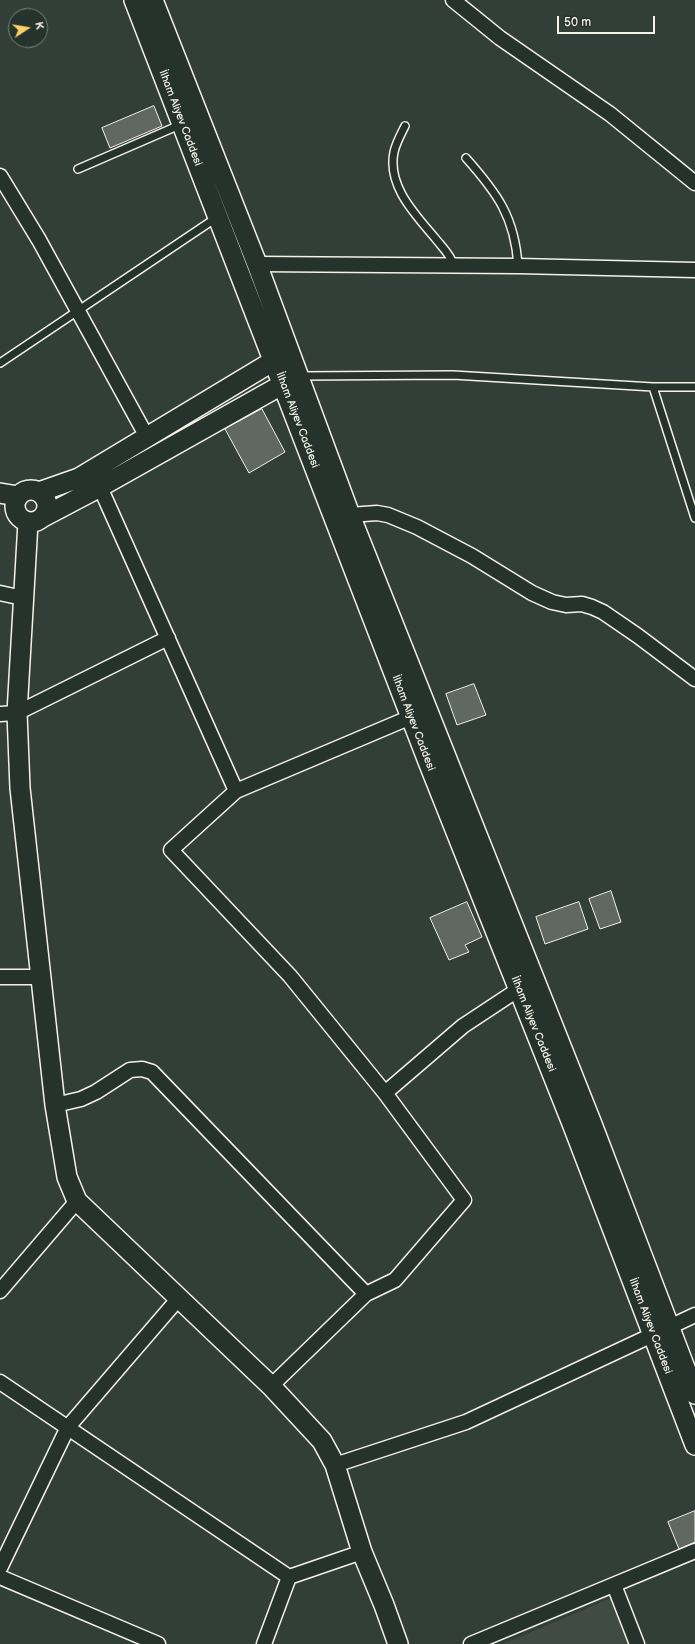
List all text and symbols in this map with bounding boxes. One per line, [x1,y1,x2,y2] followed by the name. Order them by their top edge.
[8,8,48,48] north arrow
[559,8,657,34] scale bar
[564,15,591,30] text: 50 m
[32,21,46,31] text: K
[156,68,204,168] street label: İlham Aliyev Caddesi
[273,370,321,470] street label: İlham Aliyev Caddesi
[389,673,437,773] street label: İlham Aliyev Caddesi
[508,974,558,1074] street label: İlham Aliyev Caddesi
[626,1276,674,1376] street label: İlham Aliyev Caddesi

